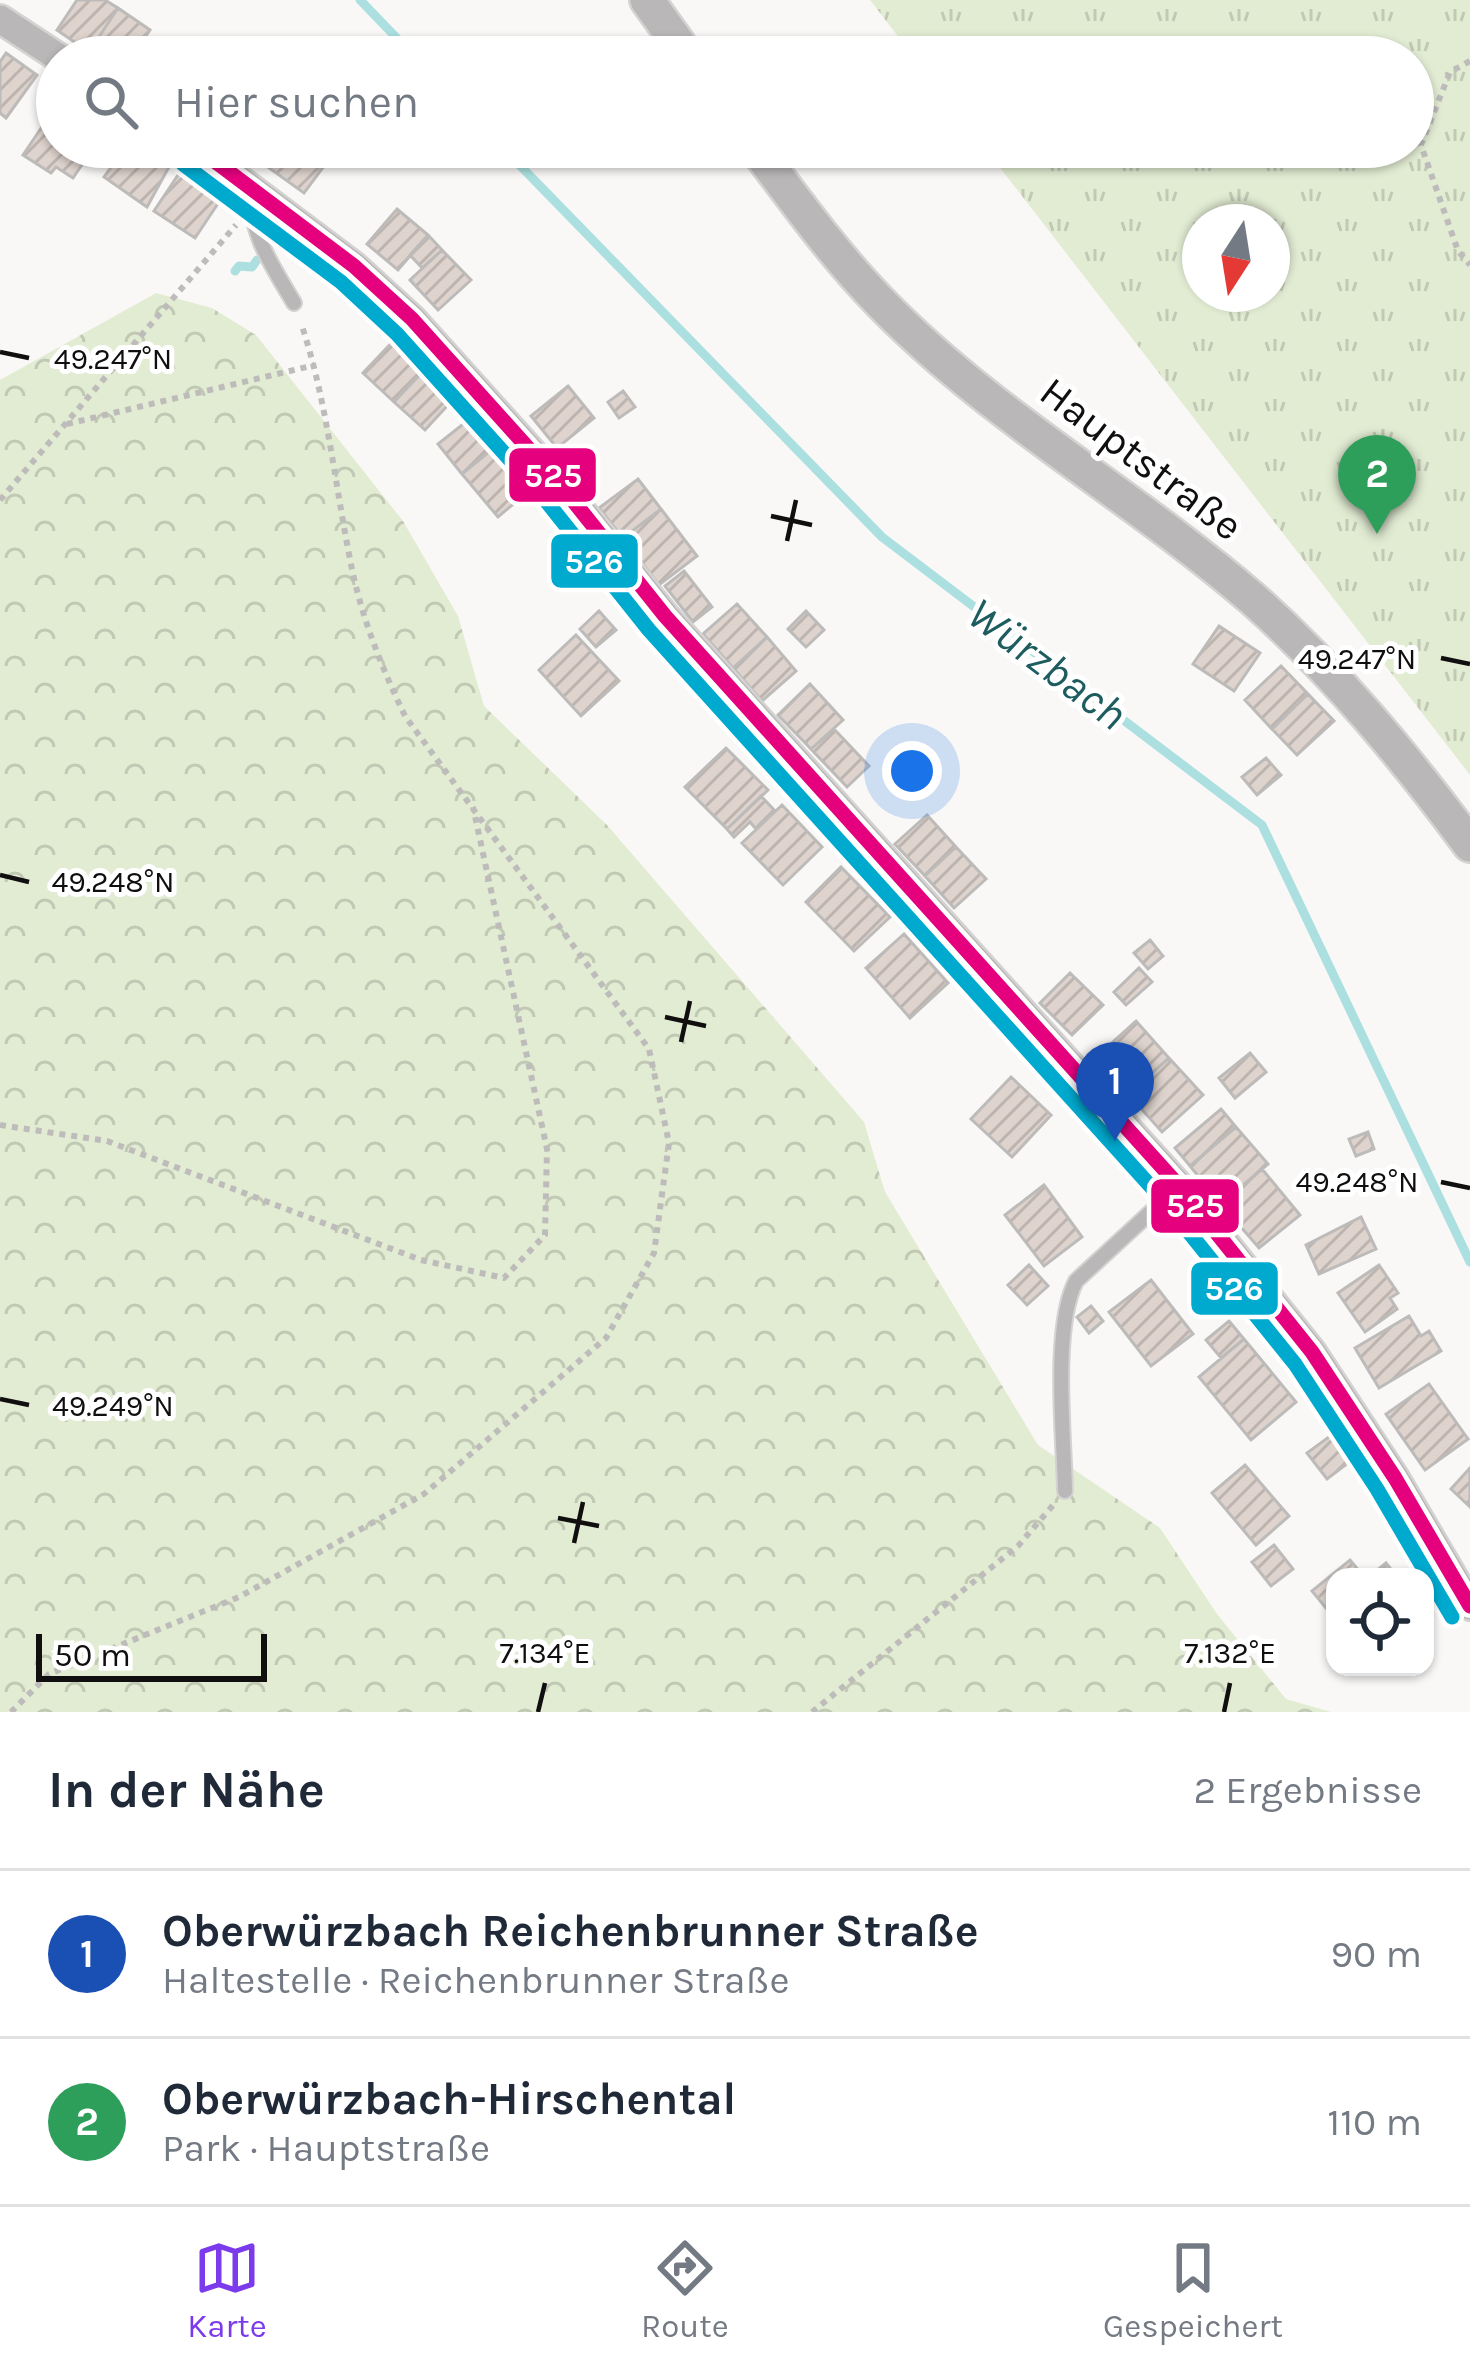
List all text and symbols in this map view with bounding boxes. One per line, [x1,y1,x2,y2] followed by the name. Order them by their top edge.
[36,36,1434,168] search box
[78,69,144,135] icon: search
[174,76,419,128] text: Hier suchen
[1182,204,1290,312] north arrow
[54,341,172,377] text: 49.247°N
[1030,366,1252,551] street label: Hauptstraße
[1338,435,1416,534] pin: 2
[507,446,598,504] line badge: 525
[524,457,582,495] text: 525
[549,532,640,590] line badge: 526
[564,543,624,581] text: 526
[957,587,1137,741] water label: Würzbach
[1298,641,1416,677] text: 49.247°N
[882,741,942,801] your location
[52,864,174,900] text: 49.248°N
[1076,1042,1154,1141] pin: 1
[1296,1164,1418,1200] text: 49.248°N
[1149,1177,1241,1235] line badge: 525
[1166,1187,1224,1225] text: 525
[1189,1260,1280,1317] line badge: 526
[1204,1270,1264,1308] text: 526
[52,1388,174,1424] text: 49.249°N
[1326,1568,1434,1676] map controls
[1326,1568,1434,1676] button: locate
[36,1628,267,1681] scale bar
[500,1635,590,1671] text: 7.134°E
[1184,1635,1276,1671] text: 7.132°E
[54,1636,131,1674] text: 50 m
[48,1760,325,1820] text: In der Nähe
[1193,1767,1422,1813] text: 2 Ergebnisse
[162,1905,979,1957] text: Oberwürzbach Reichenbrunner Straße
[80,1931,94,1977] text: 1
[1330,1931,1422,1977] text: 90 m
[162,1957,790,2003] text: Haltestelle · Reichenbrunner Straße
[162,2073,736,2125] text: Oberwürzbach-Hirschental
[75,2099,99,2145] text: 2
[1327,2099,1422,2145] text: 110 m
[162,2125,490,2171] text: Park · Hauptstraße
[187,2235,267,2345] tab: Karte
[641,2235,729,2345] tab: Route
[1103,2235,1283,2345] tab: Gespeichert

